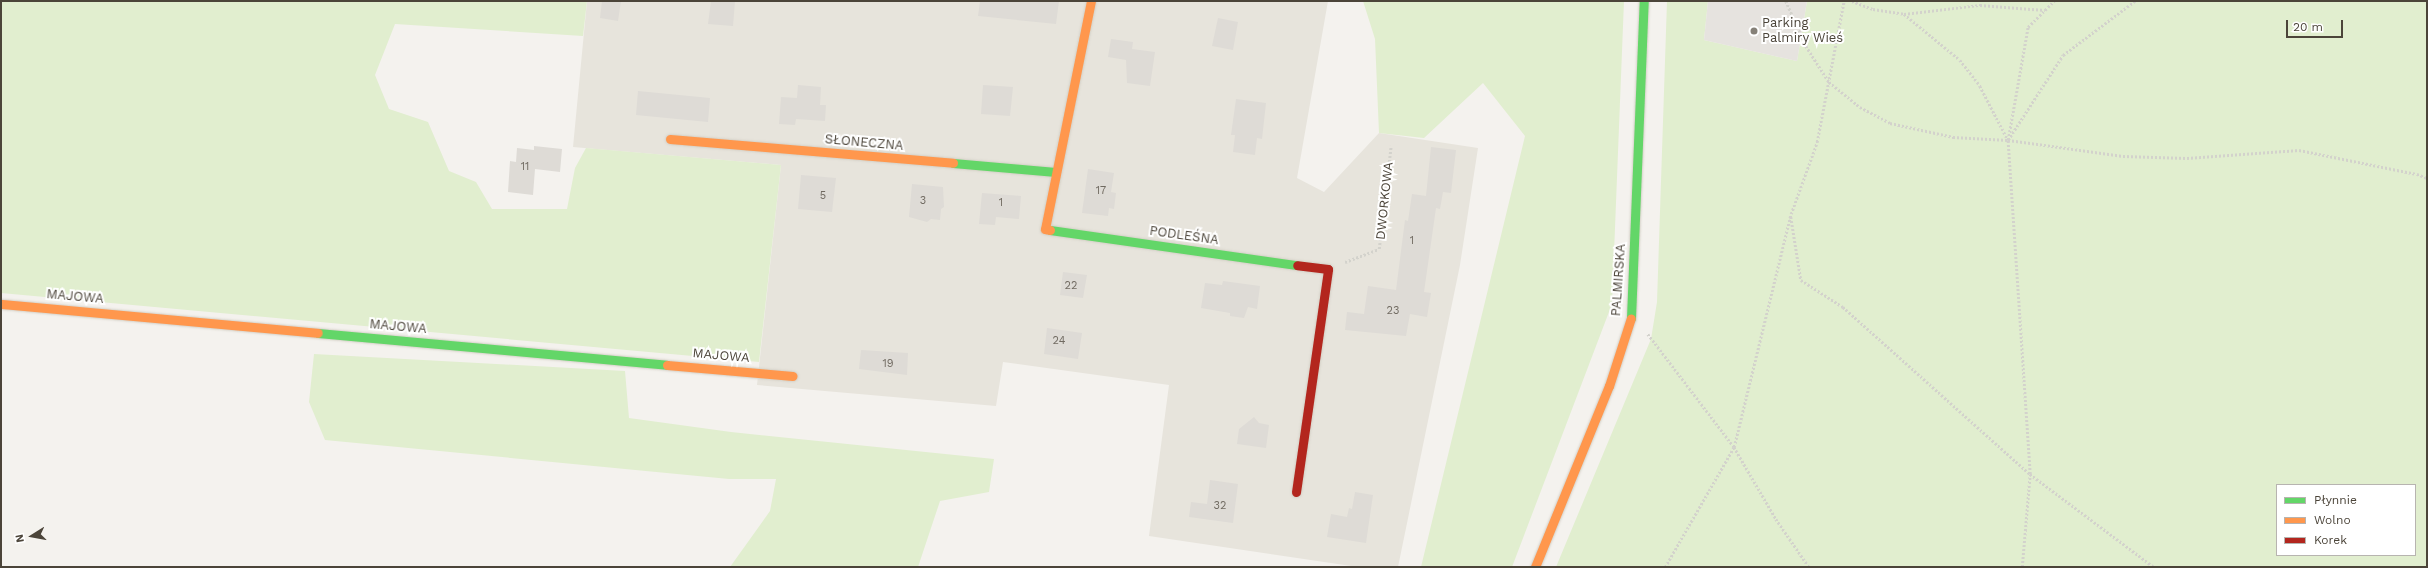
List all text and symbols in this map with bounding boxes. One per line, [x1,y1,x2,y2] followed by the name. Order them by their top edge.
[2288,12,2345,38] scale bar
[1762,16,1844,47] place label: Parking Palmiry Wieś
[2293,20,2323,34] text: 20 m
[1749,26,1759,36] marker: Parking Palmiry Wieś
[824,132,904,154] street label: SŁONECZNA
[521,160,529,174] house number: 11
[1373,161,1397,241] street label: DWORKOWA
[1096,184,1106,198] house number: 17
[820,189,826,203] house number: 5
[920,194,926,208] house number: 3
[999,196,1003,210] house number: 1
[1148,223,1220,249] street label: PODLEŚNA
[1410,234,1414,248] house number: 1
[1609,243,1629,317] street label: PALMIRSKA
[1065,279,1077,293] house number: 22
[46,287,104,307] street label: MAJOWA
[1387,304,1399,318] house number: 23
[369,317,427,337] street label: MAJOWA
[1053,334,1065,348] house number: 24
[692,346,750,366] street label: MAJOWA
[882,357,894,371] house number: 19
[2276,484,2416,556] legend
[2314,493,2357,507] text: Płynnie
[1214,499,1226,513] house number: 32
[2314,513,2351,527] text: Wolno
[12,516,52,556] north arrow
[13,533,27,544] text: N
[2314,533,2347,547] text: Korek

